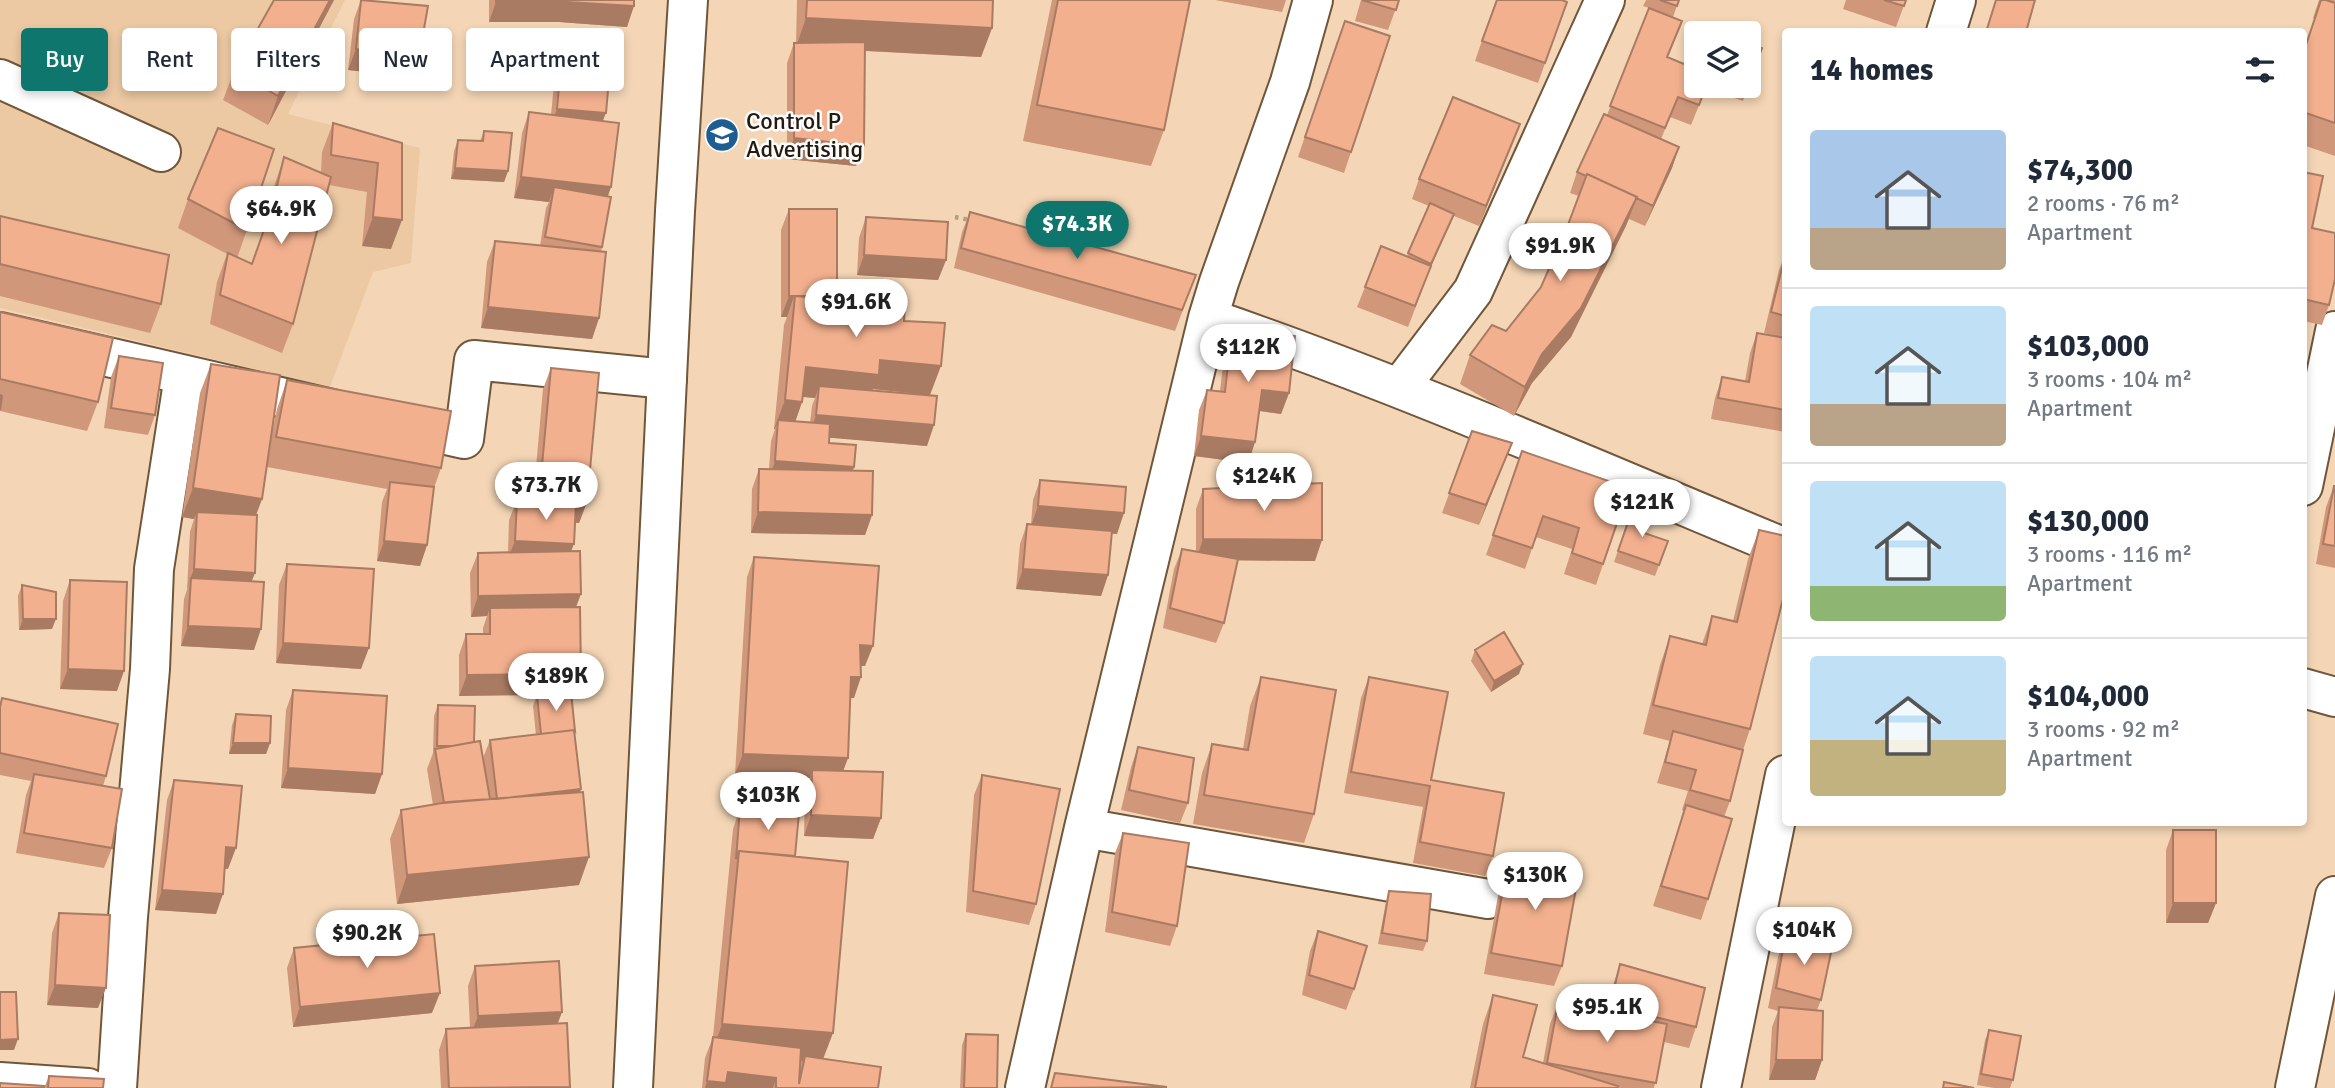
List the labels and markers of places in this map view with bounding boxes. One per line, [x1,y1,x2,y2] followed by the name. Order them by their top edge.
[746,106,863,164] place label: Control P Advertising
[703,116,741,154] school or university icon: Control P Advertising
[224,187,338,246] pin: $64.9K
[1020,202,1134,261] pin: $74.3K
[1503,224,1617,283] pin: $91.9K
[799,280,913,339] pin: $91.6K
[1199,324,1297,384] pin: $112K
[1215,454,1313,513] pin: $124K
[489,462,603,522] pin: $73.7K
[1593,480,1691,539] pin: $121K
[507,654,605,713] pin: $189K
[719,772,817,832] pin: $103K
[1486,852,1584,912] pin: $130K
[1755,908,1853,967] pin: $104K
[310,911,424,970] pin: $90.2K
[1550,984,1664,1044] pin: $95.1K

